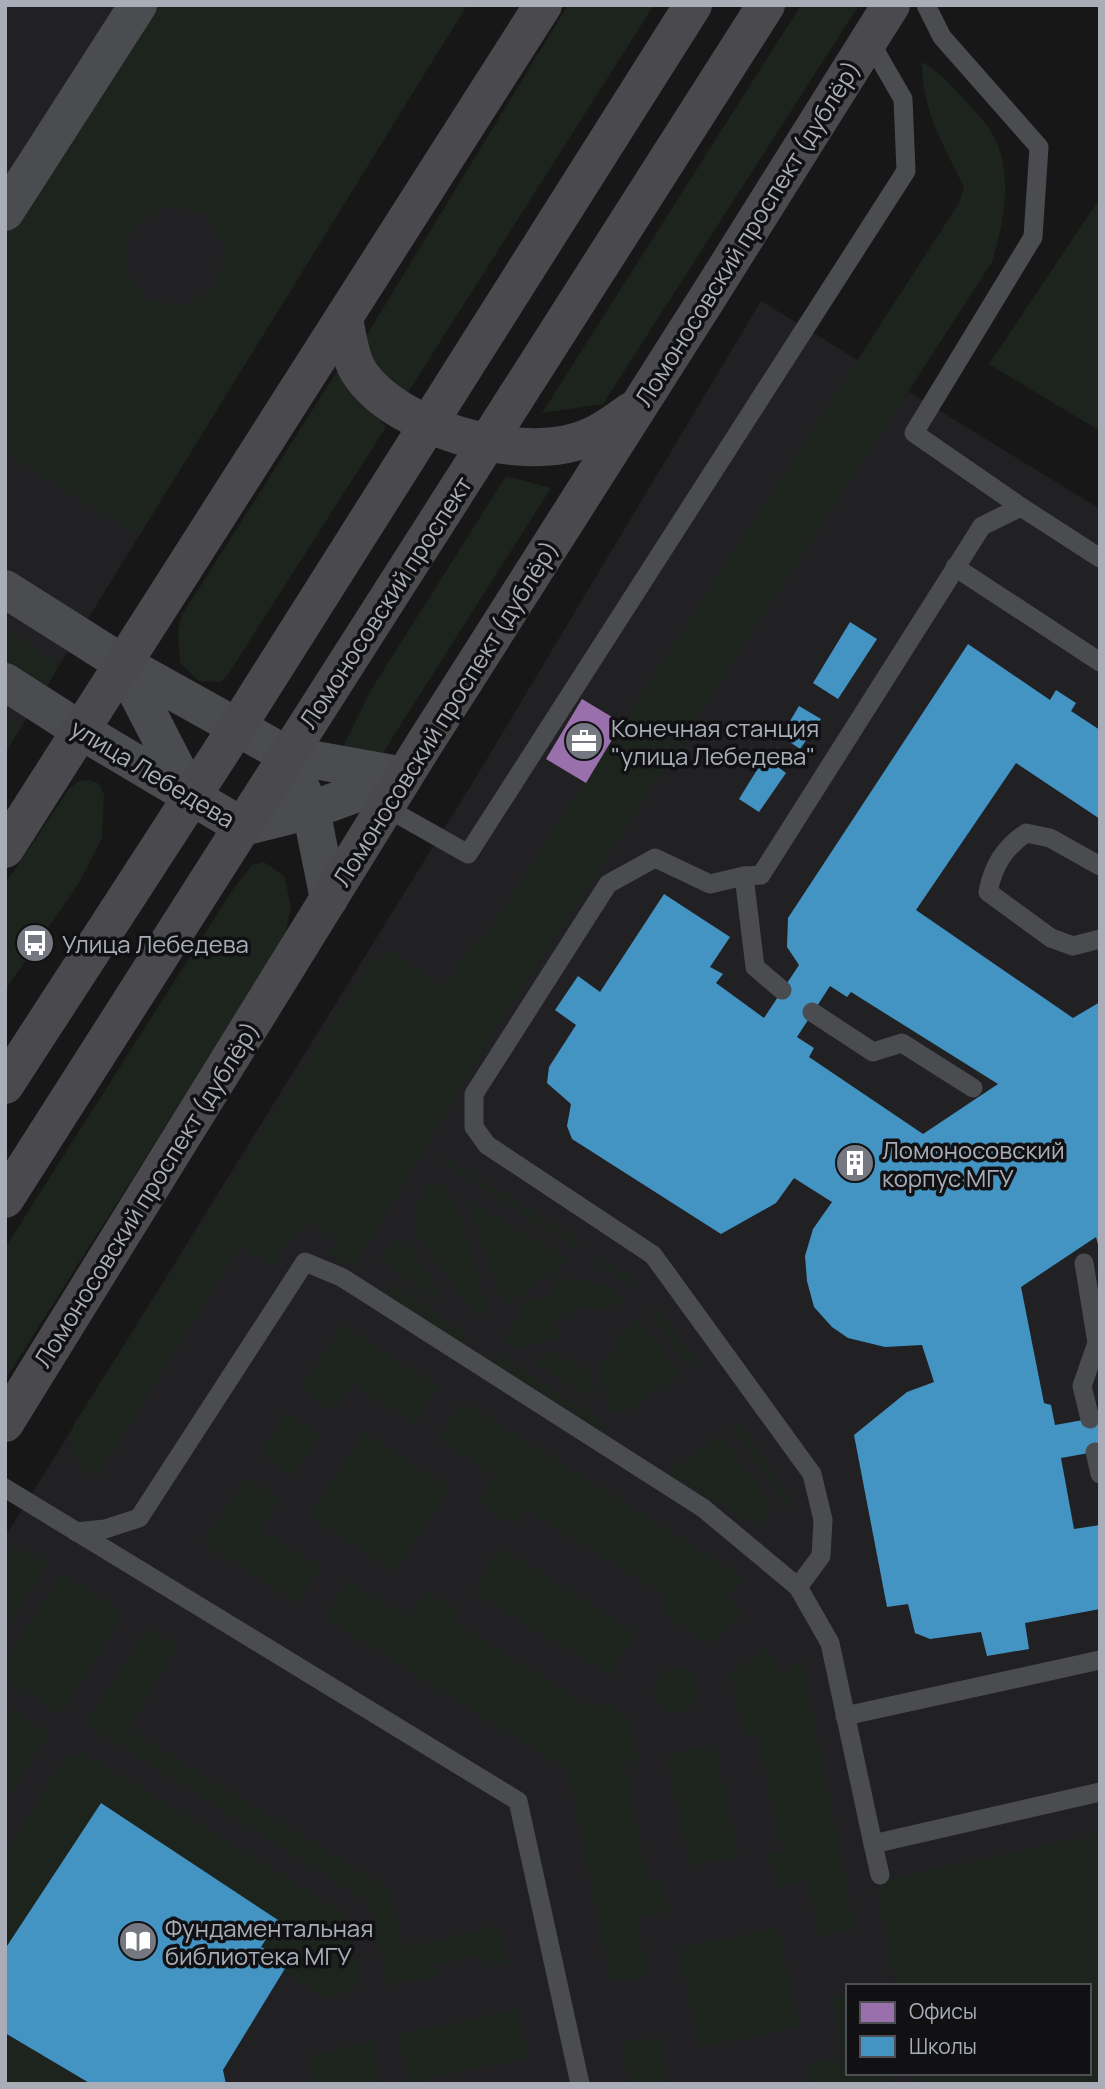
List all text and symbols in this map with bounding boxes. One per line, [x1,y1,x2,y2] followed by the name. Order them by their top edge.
[627,54,867,412] street label: Ломоносовский проспект (дублёр)
[291,470,479,734] street label: Ломоносовский проспект
[325,534,565,892] street label: Ломоносовский проспект (дублёр)
[65,711,241,835] street label: улица Лебедева
[611,711,819,772] place label: Конечная станция "улица Лебедева"
[563,720,605,762] office icon: Конечная станция "улица Лебедева"
[14,922,56,964] bus stop icon: Улица Лебедева
[62,927,249,960] place label: Улица Лебедева
[26,1015,266,1373] street label: Ломоносовский проспект (дублёр)
[882,1133,1065,1194] place label: Ломоносовский корпус МГУ
[834,1142,876,1184] building icon: Ломоносовский корпус МГУ
[165,1911,373,1972] place label: Фундаментальная библиотека МГУ
[117,1920,159,1962] library icon: Фундаментальная библиотека МГУ
[846,1984,1091,2075] legend
[909,1997,977,2025] text: Офисы
[909,2032,977,2060] text: Школы

